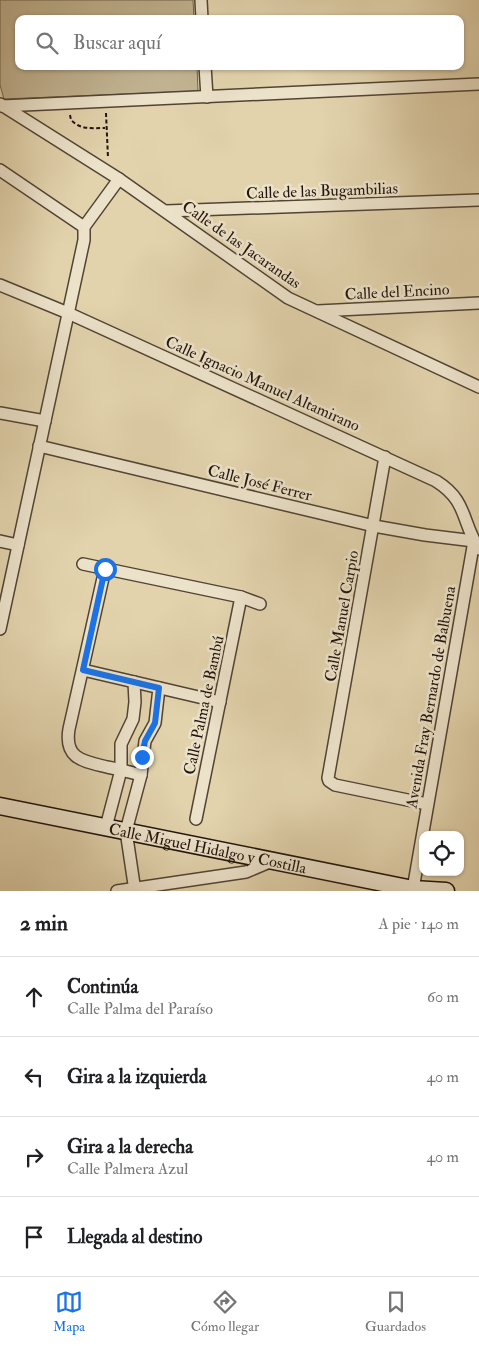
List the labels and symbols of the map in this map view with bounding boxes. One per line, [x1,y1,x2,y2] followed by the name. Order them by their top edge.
[246,178,398,204] street label: Calle de las Bugambilias
[178,196,305,294] street label: Calle de las Jacarandas
[344,279,450,305] street label: Calle del Encino
[162,332,363,436] street label: Calle Ignacio Manuel Altamirano
[205,460,314,507] street label: Calle José Ferrer
[321,549,364,684] street label: Calle Manuel Carpio
[94,558,117,581] route start
[401,584,460,811] street label: Avenida Fray Bernardo de Balbuena
[179,634,229,777] street label: Calle Palma de Bambú
[131,746,154,769] route end
[107,819,309,878] street label: Calle Miguel Hidalgo y Costilla

